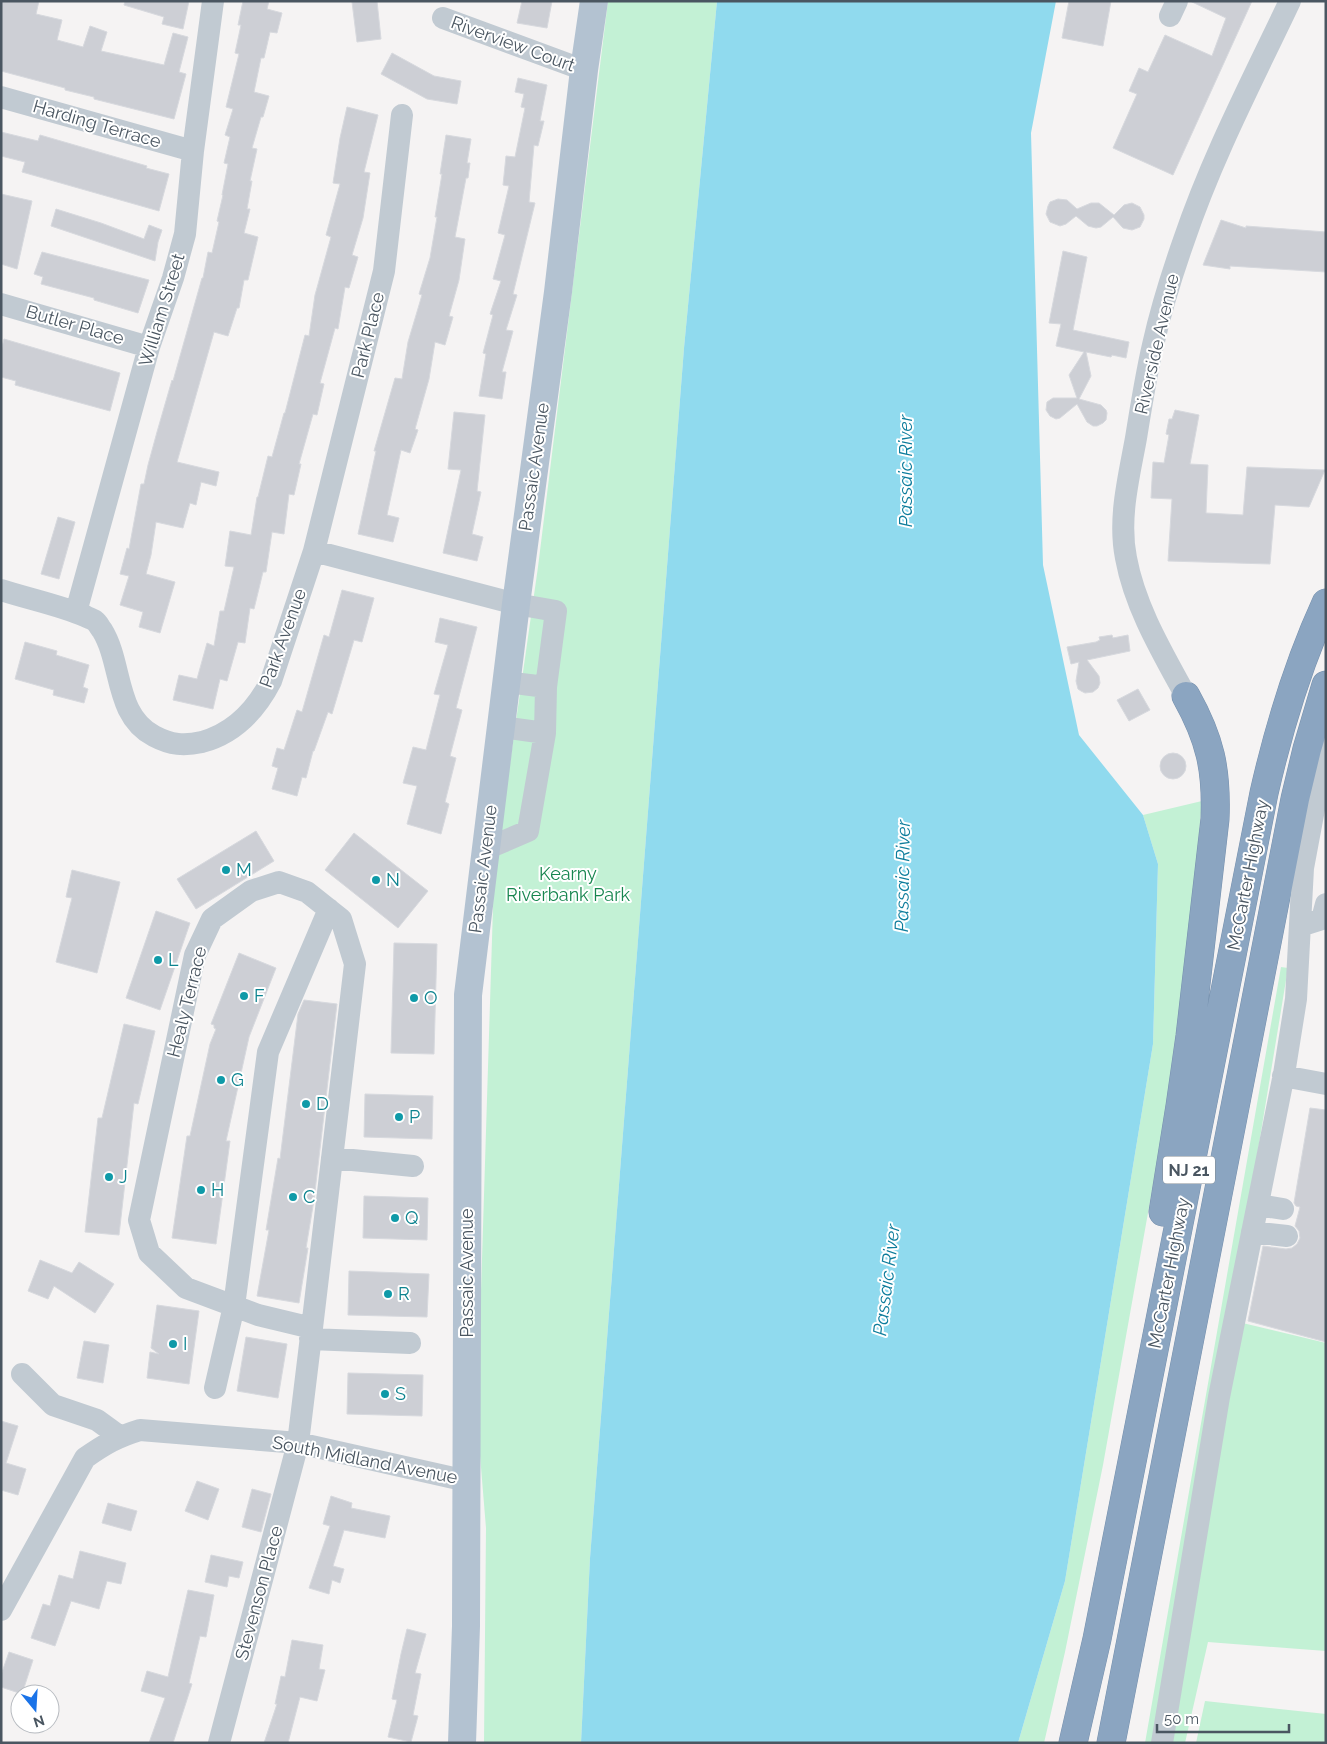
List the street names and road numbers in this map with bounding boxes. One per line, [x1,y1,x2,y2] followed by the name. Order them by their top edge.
[448,11,578,76] street label: Riverview Court
[31,95,164,152] street label: Harding Terrace
[134,251,189,369] street label: William Street
[1130,271,1183,416] street label: Riverside Avenue
[347,289,388,380] street label: Park Place
[24,301,127,349] street label: Butler Place
[514,401,553,532] street label: Passaic Avenue
[255,585,310,690] street label: Park Avenue
[1223,797,1272,952] street label: McCarter Highway
[464,803,501,934] street label: Passaic Avenue
[163,944,211,1060] street label: Healy Terrace
[1163,1156,1215,1184] road number: NJ 21
[1144,1195,1193,1350] street label: McCarter Highway
[456,1208,477,1338] street label: Passaic Avenue
[271,1431,460,1488] street label: South Midland Avenue
[231,1523,287,1662] street label: Stevenson Place

